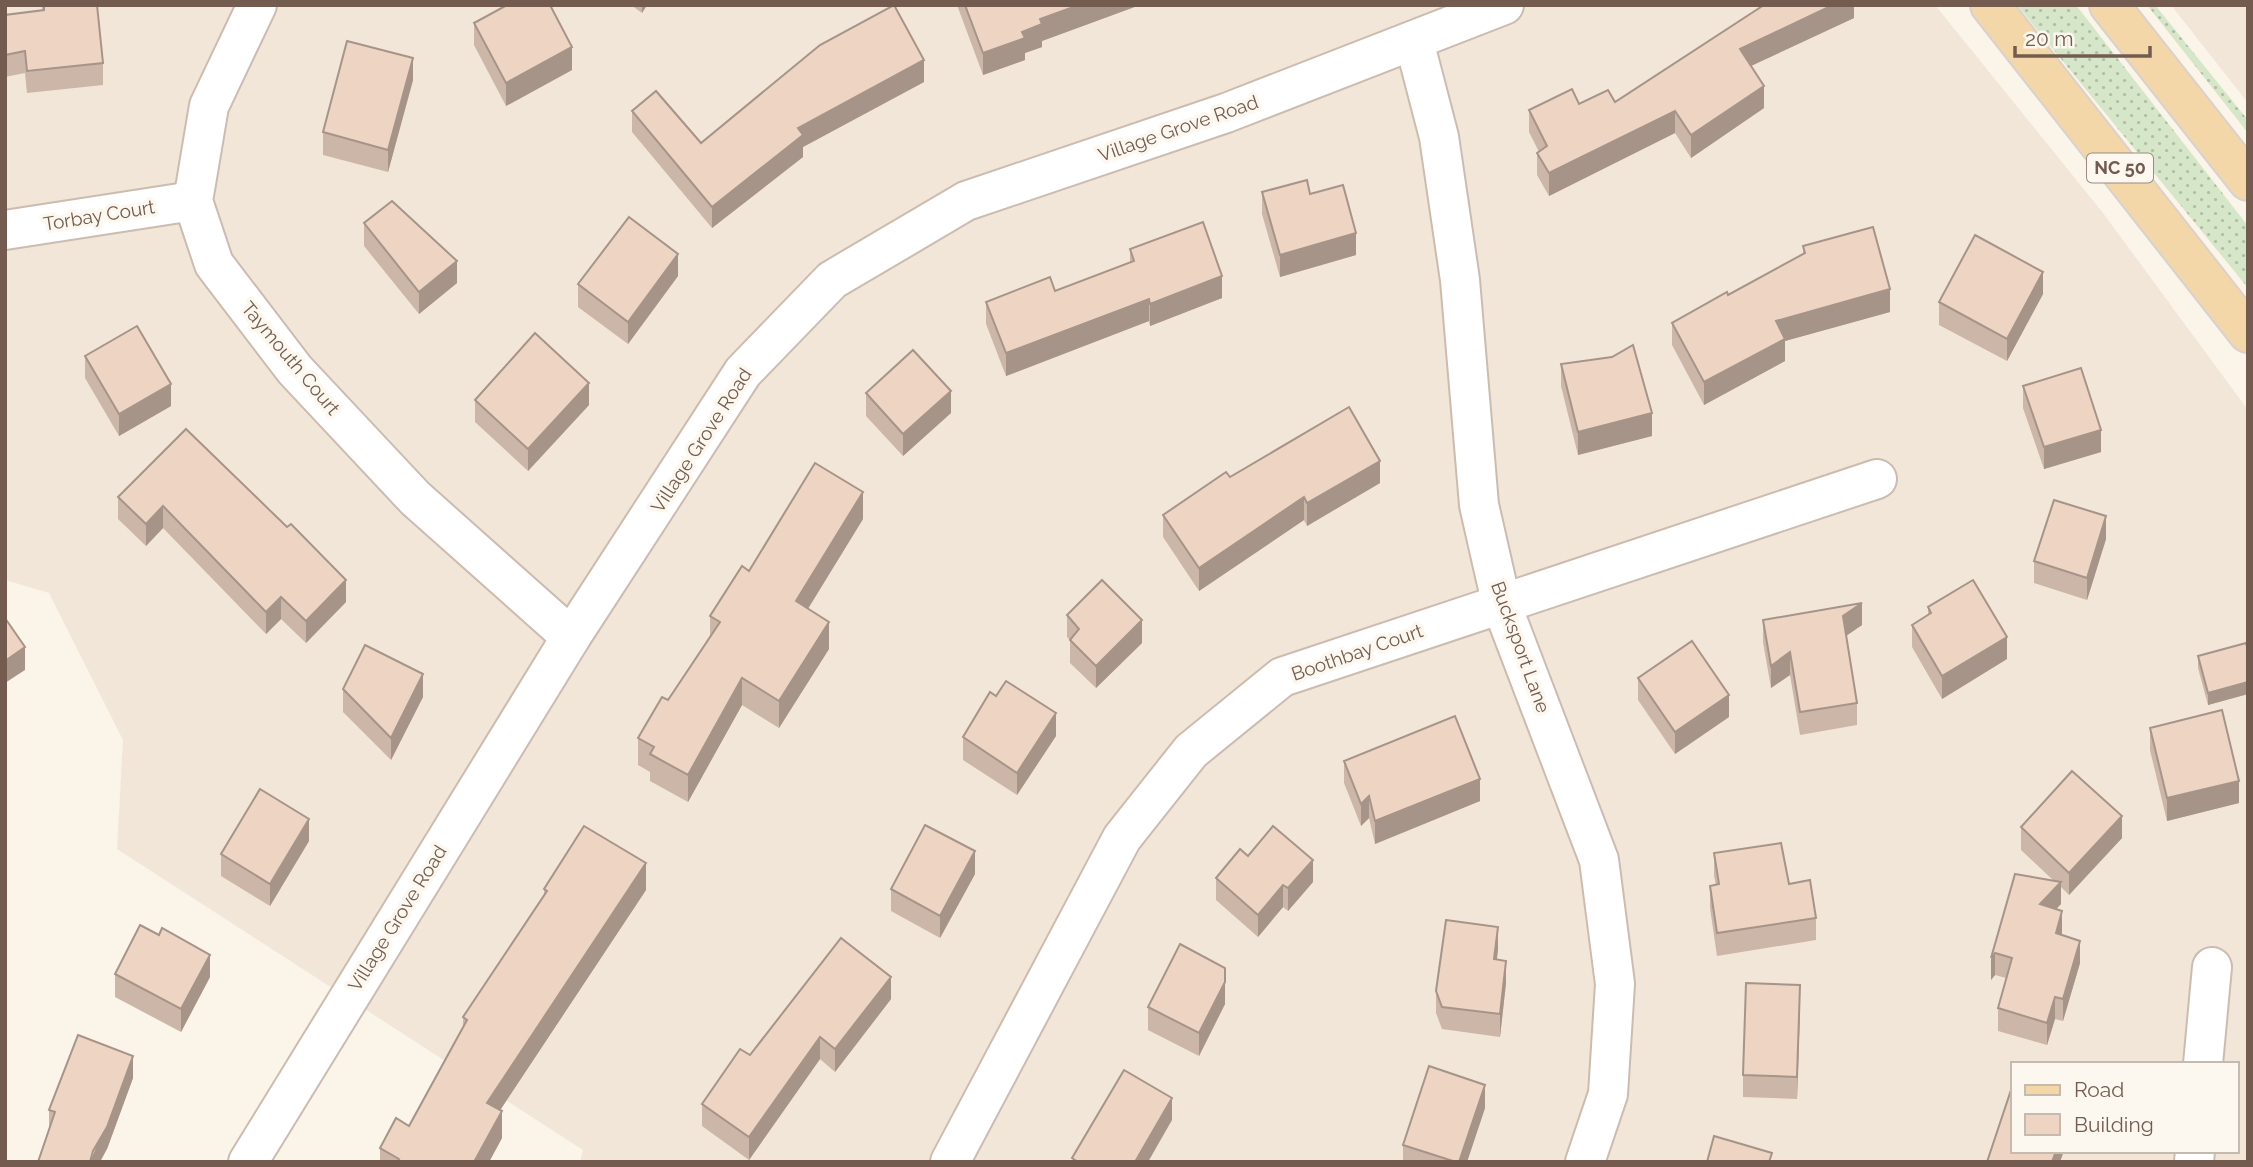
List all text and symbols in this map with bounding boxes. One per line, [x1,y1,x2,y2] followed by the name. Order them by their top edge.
[2015,14,2150,58] scale bar
[2025,26,2073,51] text: 20 m
[1095,90,1261,166] street label: Village Grove Road
[2087,154,2153,182] road number: NC 50
[42,195,157,235] street label: Torbay Court
[237,297,345,420] street label: Taymouth Court
[646,364,756,516] street label: Village Grove Road
[1487,578,1555,716] street label: Bucksport Lane
[1288,619,1426,685] street label: Boothbay Court
[343,841,451,995] street label: Village Grove Road
[2011,1062,2239,1153] legend
[2074,1077,2124,1102] text: Road
[2074,1112,2154,1137] text: Building

